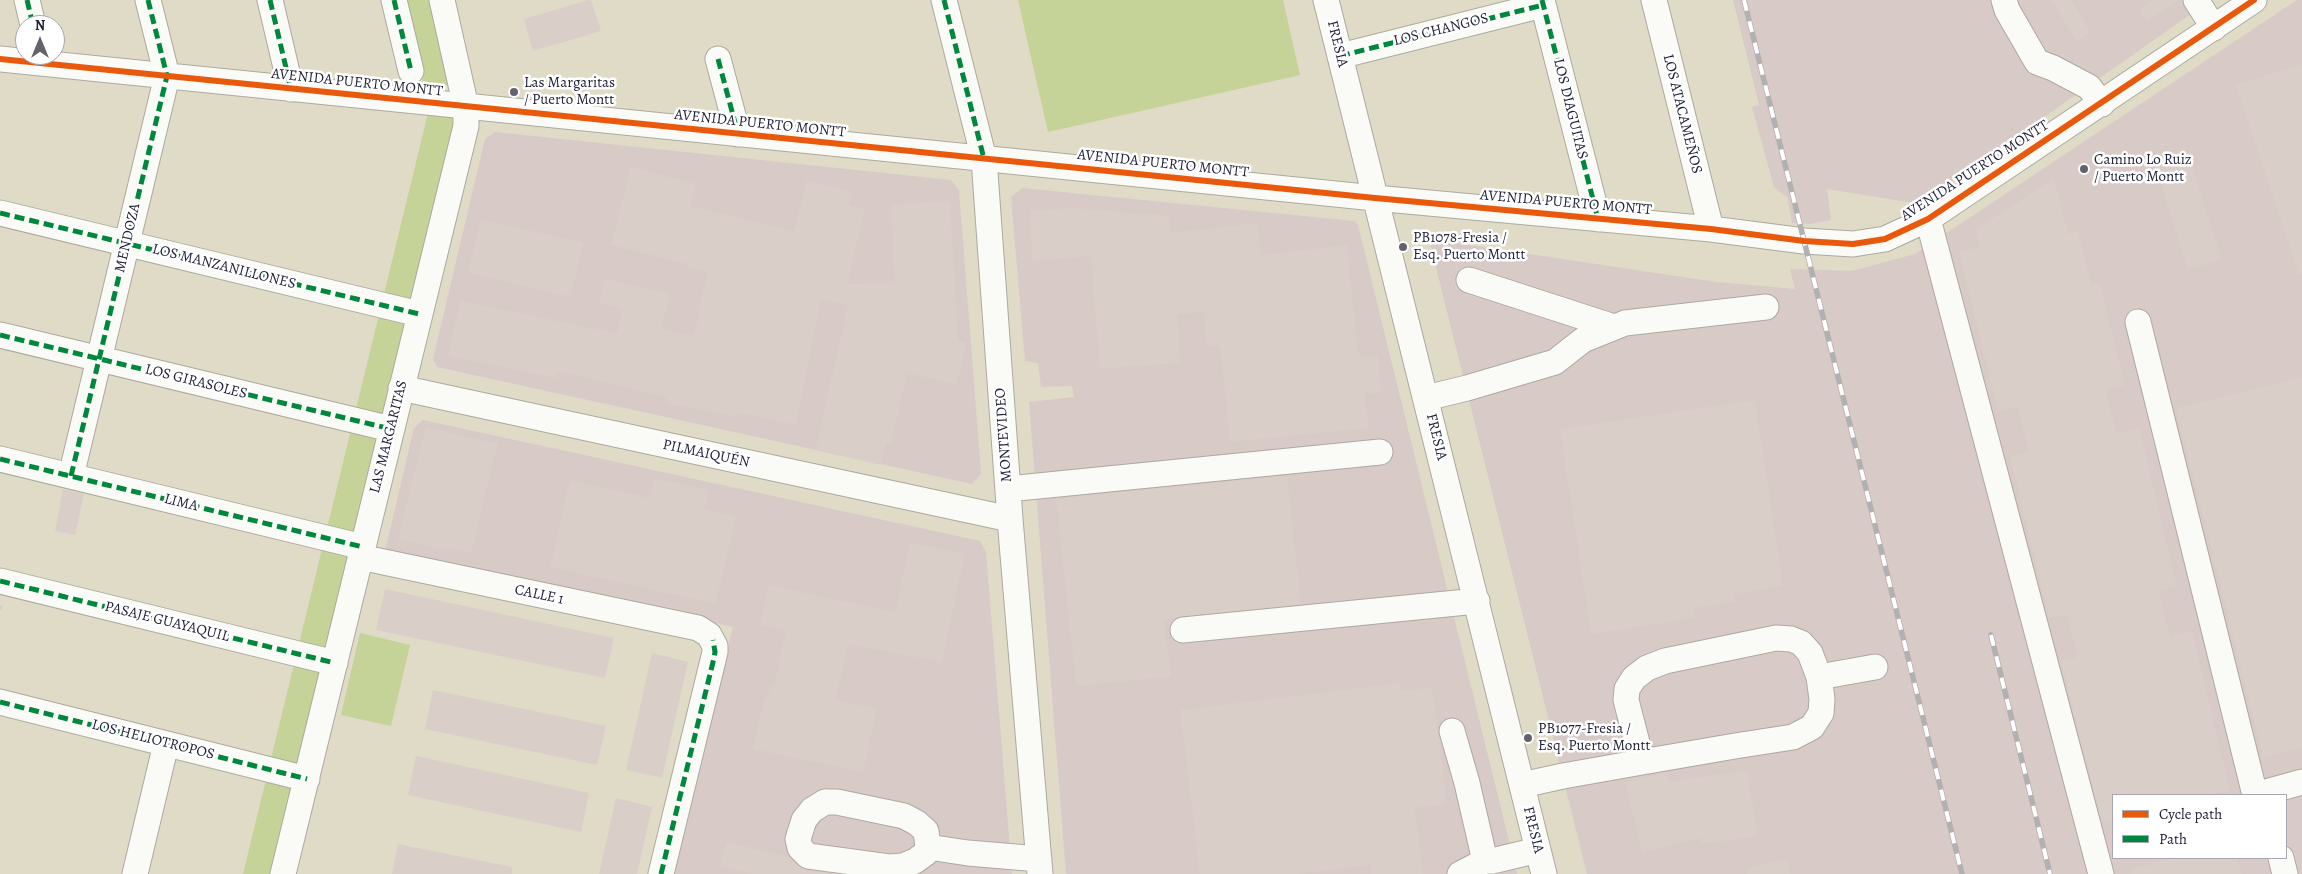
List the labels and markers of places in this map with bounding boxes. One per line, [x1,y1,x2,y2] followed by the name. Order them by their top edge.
[524,74,615,109] place label: Las Margaritas / Puerto Montt
[508,86,520,98] marker: Las Margaritas / Puerto Montt
[2094,151,2192,186] place label: Camino Lo Ruiz / Puerto Montt
[2078,163,2090,175] marker: Camino Lo Ruiz / Puerto Montt
[1413,229,1525,264] place label: PB1078-Fresia / Esq. Puerto Montt
[1397,241,1409,253] marker: PB1078-Fresia / Esq. Puerto Montt
[1538,720,1650,755] place label: PB1077-Fresia / Esq. Puerto Montt
[1522,732,1534,744] marker: PB1077-Fresia / Esq. Puerto Montt

